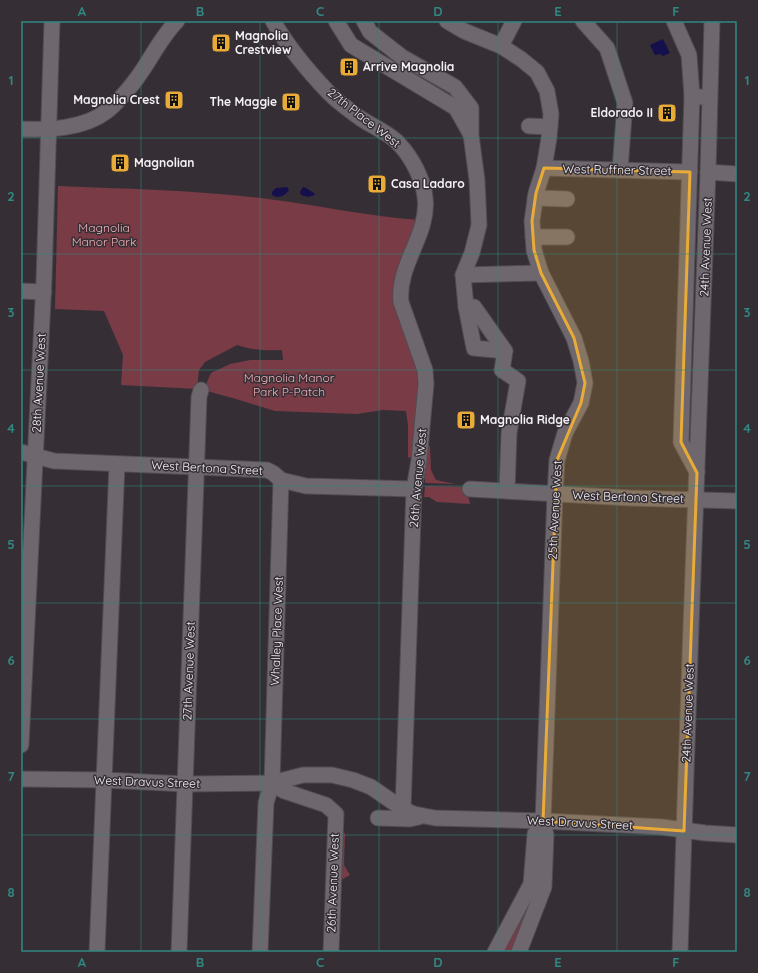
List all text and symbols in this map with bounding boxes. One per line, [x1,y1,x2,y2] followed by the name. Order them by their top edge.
[78,3,87,19] text: A
[196,3,204,19] text: B
[316,3,324,19] text: C
[433,3,443,19] text: D
[554,3,562,19] text: E
[672,3,680,19] text: F
[235,28,291,57] place label: Magnolia Crestview
[210,32,232,54] building icon: Magnolia Crestview
[338,56,360,78] building icon: Arrive Magnolia
[363,59,454,74] place label: Arrive Magnolia
[8,72,14,88] text: 1
[744,72,750,88] text: 1
[325,85,404,151] street label: 27th Place West
[163,89,185,111] building icon: Magnolia Crest
[280,91,302,113] building icon: The Maggie
[73,92,160,107] place label: Magnolia Crest
[209,94,277,109] place label: The Maggie
[656,102,678,124] building icon: Eldorado II
[590,105,653,120] place label: Eldorado II
[109,152,131,174] building icon: Magnolian
[134,155,194,170] place label: Magnolian
[562,161,672,178] street label: West Ruffner Street
[366,173,388,195] building icon: Casa Ladaro
[391,176,465,191] place label: Casa Ladaro
[7,188,15,204] text: 2
[743,188,751,204] text: 2
[696,197,715,297] street label: 24th Avenue West
[72,220,136,249] park label: Magnolia Manor Park
[8,304,15,320] text: 3
[744,304,751,320] text: 3
[28,333,49,433] street label: 28th Avenue West
[244,370,335,399] park label: Magnolia Manor Park P-Patch
[455,409,477,431] building icon: Magnolia Ridge
[480,412,570,427] place label: Magnolia Ridge
[7,420,15,436] text: 4
[743,420,751,436] text: 4
[406,428,429,528] street label: 26th Avenue West
[151,457,263,478] street label: West Bertona Street
[544,460,565,560] street label: 25th Avenue West
[572,487,684,506] street label: West Bertona Street
[7,536,15,552] text: 5
[743,536,751,552] text: 5
[267,576,286,686] street label: Whalley Place West
[179,621,198,721] street label: 27th Avenue West
[7,652,15,668] text: 6
[743,652,751,668] text: 6
[678,663,697,763] street label: 24th Avenue West
[7,768,15,784] text: 7
[743,768,751,784] text: 7
[94,772,200,791] street label: West Dravus Street
[527,812,633,833] street label: West Dravus Street
[323,833,342,933] street label: 26th Avenue West
[7,884,15,900] text: 8
[743,884,751,900] text: 8
[78,954,87,970] text: A
[196,954,204,970] text: B
[316,954,324,970] text: C
[433,954,443,970] text: D
[554,954,562,970] text: E
[672,954,680,970] text: F

